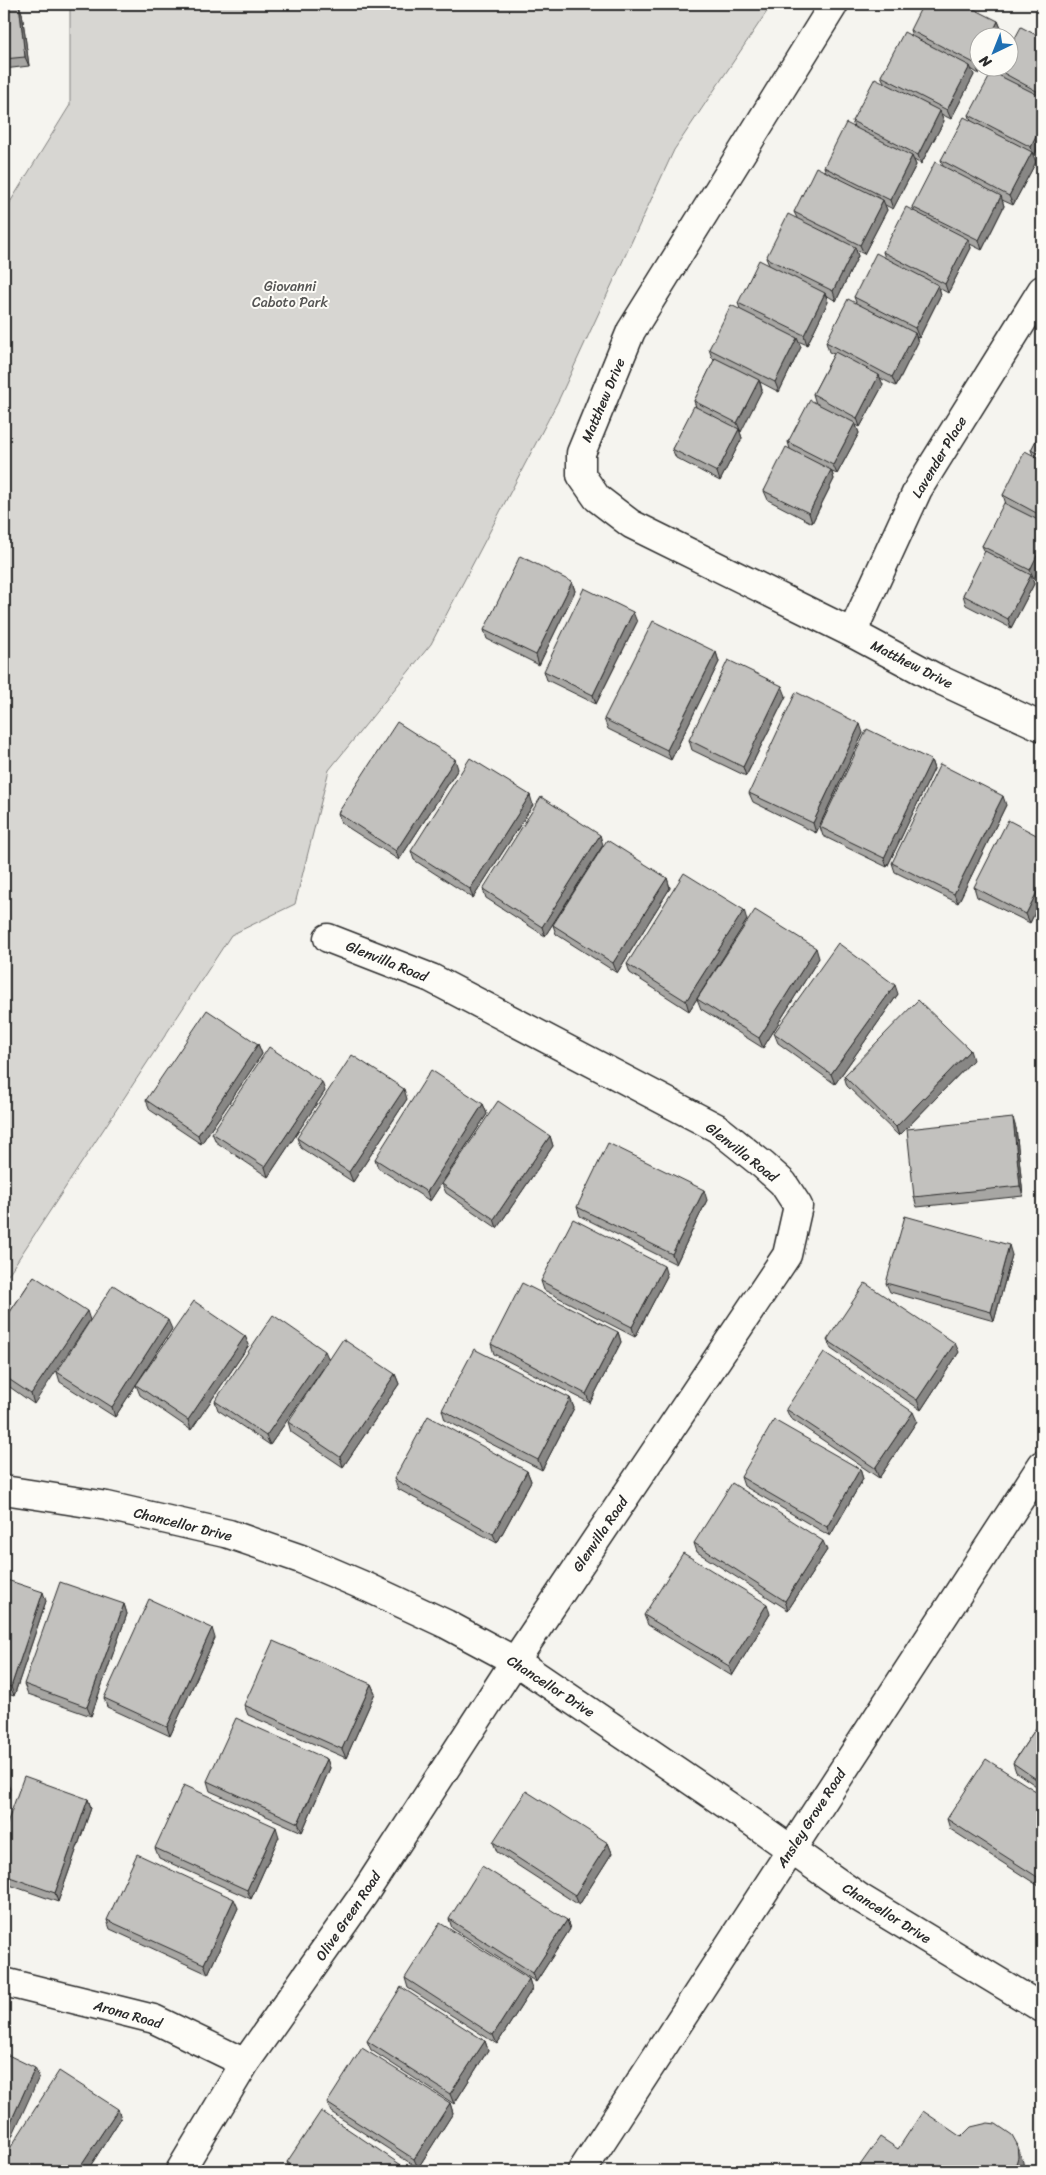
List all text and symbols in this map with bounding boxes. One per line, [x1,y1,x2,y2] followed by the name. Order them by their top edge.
[968,28,1018,78] north arrow
[973,48,998,74] text: N
[252,274,329,315] park label: Giovanni Caboto Park
[574,354,632,446] street label: Matthew Drive
[905,411,974,503] street label: Lavender Place
[866,633,957,696] street label: Matthew Drive
[342,934,433,990] street label: Glenvilla Road
[700,1116,785,1190] street label: Glenvilla Road
[566,1490,636,1577] street label: Glenvilla Road
[131,1500,235,1549] street label: Chancellor Drive
[502,1648,600,1724] street label: Chancellor Drive
[769,1762,854,1874] street label: Ansley Grove Road
[309,1865,389,1966] street label: Olive Green Road
[837,1876,936,1951] street label: Chancellor Drive
[90,1993,167,2037] street label: Arona Road

